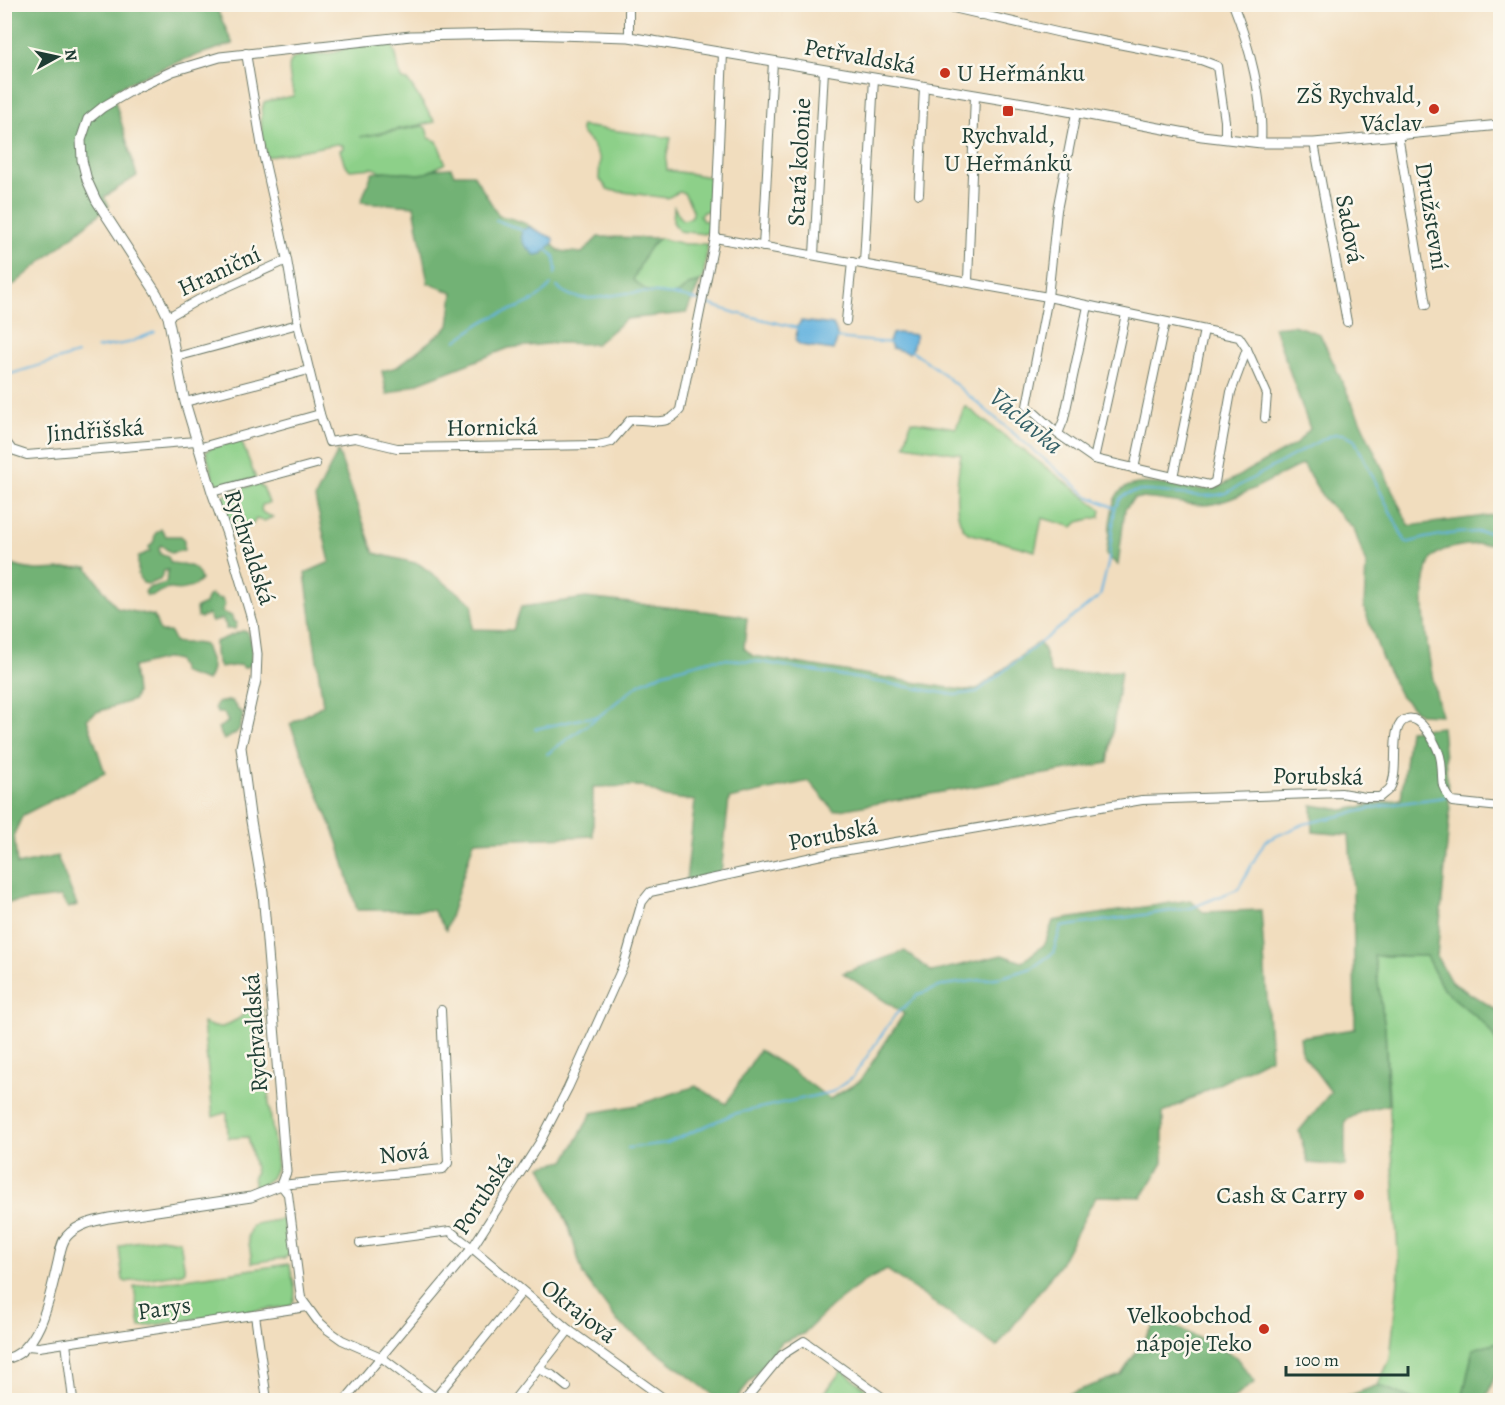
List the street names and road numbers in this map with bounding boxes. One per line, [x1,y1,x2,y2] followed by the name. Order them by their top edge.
[802,30,919,82] street label: Petřvaldská
[780,97,818,227] street label: Stará kolonie
[1408,160,1456,272] street label: Družstevní
[1328,192,1372,267] street label: Sadová
[172,238,266,304] street label: Hraniční
[446,410,539,444] street label: Hornická
[45,411,146,449] street label: Jindřišská
[216,485,284,610] street label: Rychvaldská
[1272,759,1364,793] street label: Porubská
[785,809,881,858] street label: Porubská
[235,971,275,1094] street label: Rychvaldská
[378,1134,431,1172] street label: Nová
[445,1147,522,1241] street label: Porubská
[535,1271,624,1351] street label: Okrajová
[135,1288,193,1328] street label: Parys

